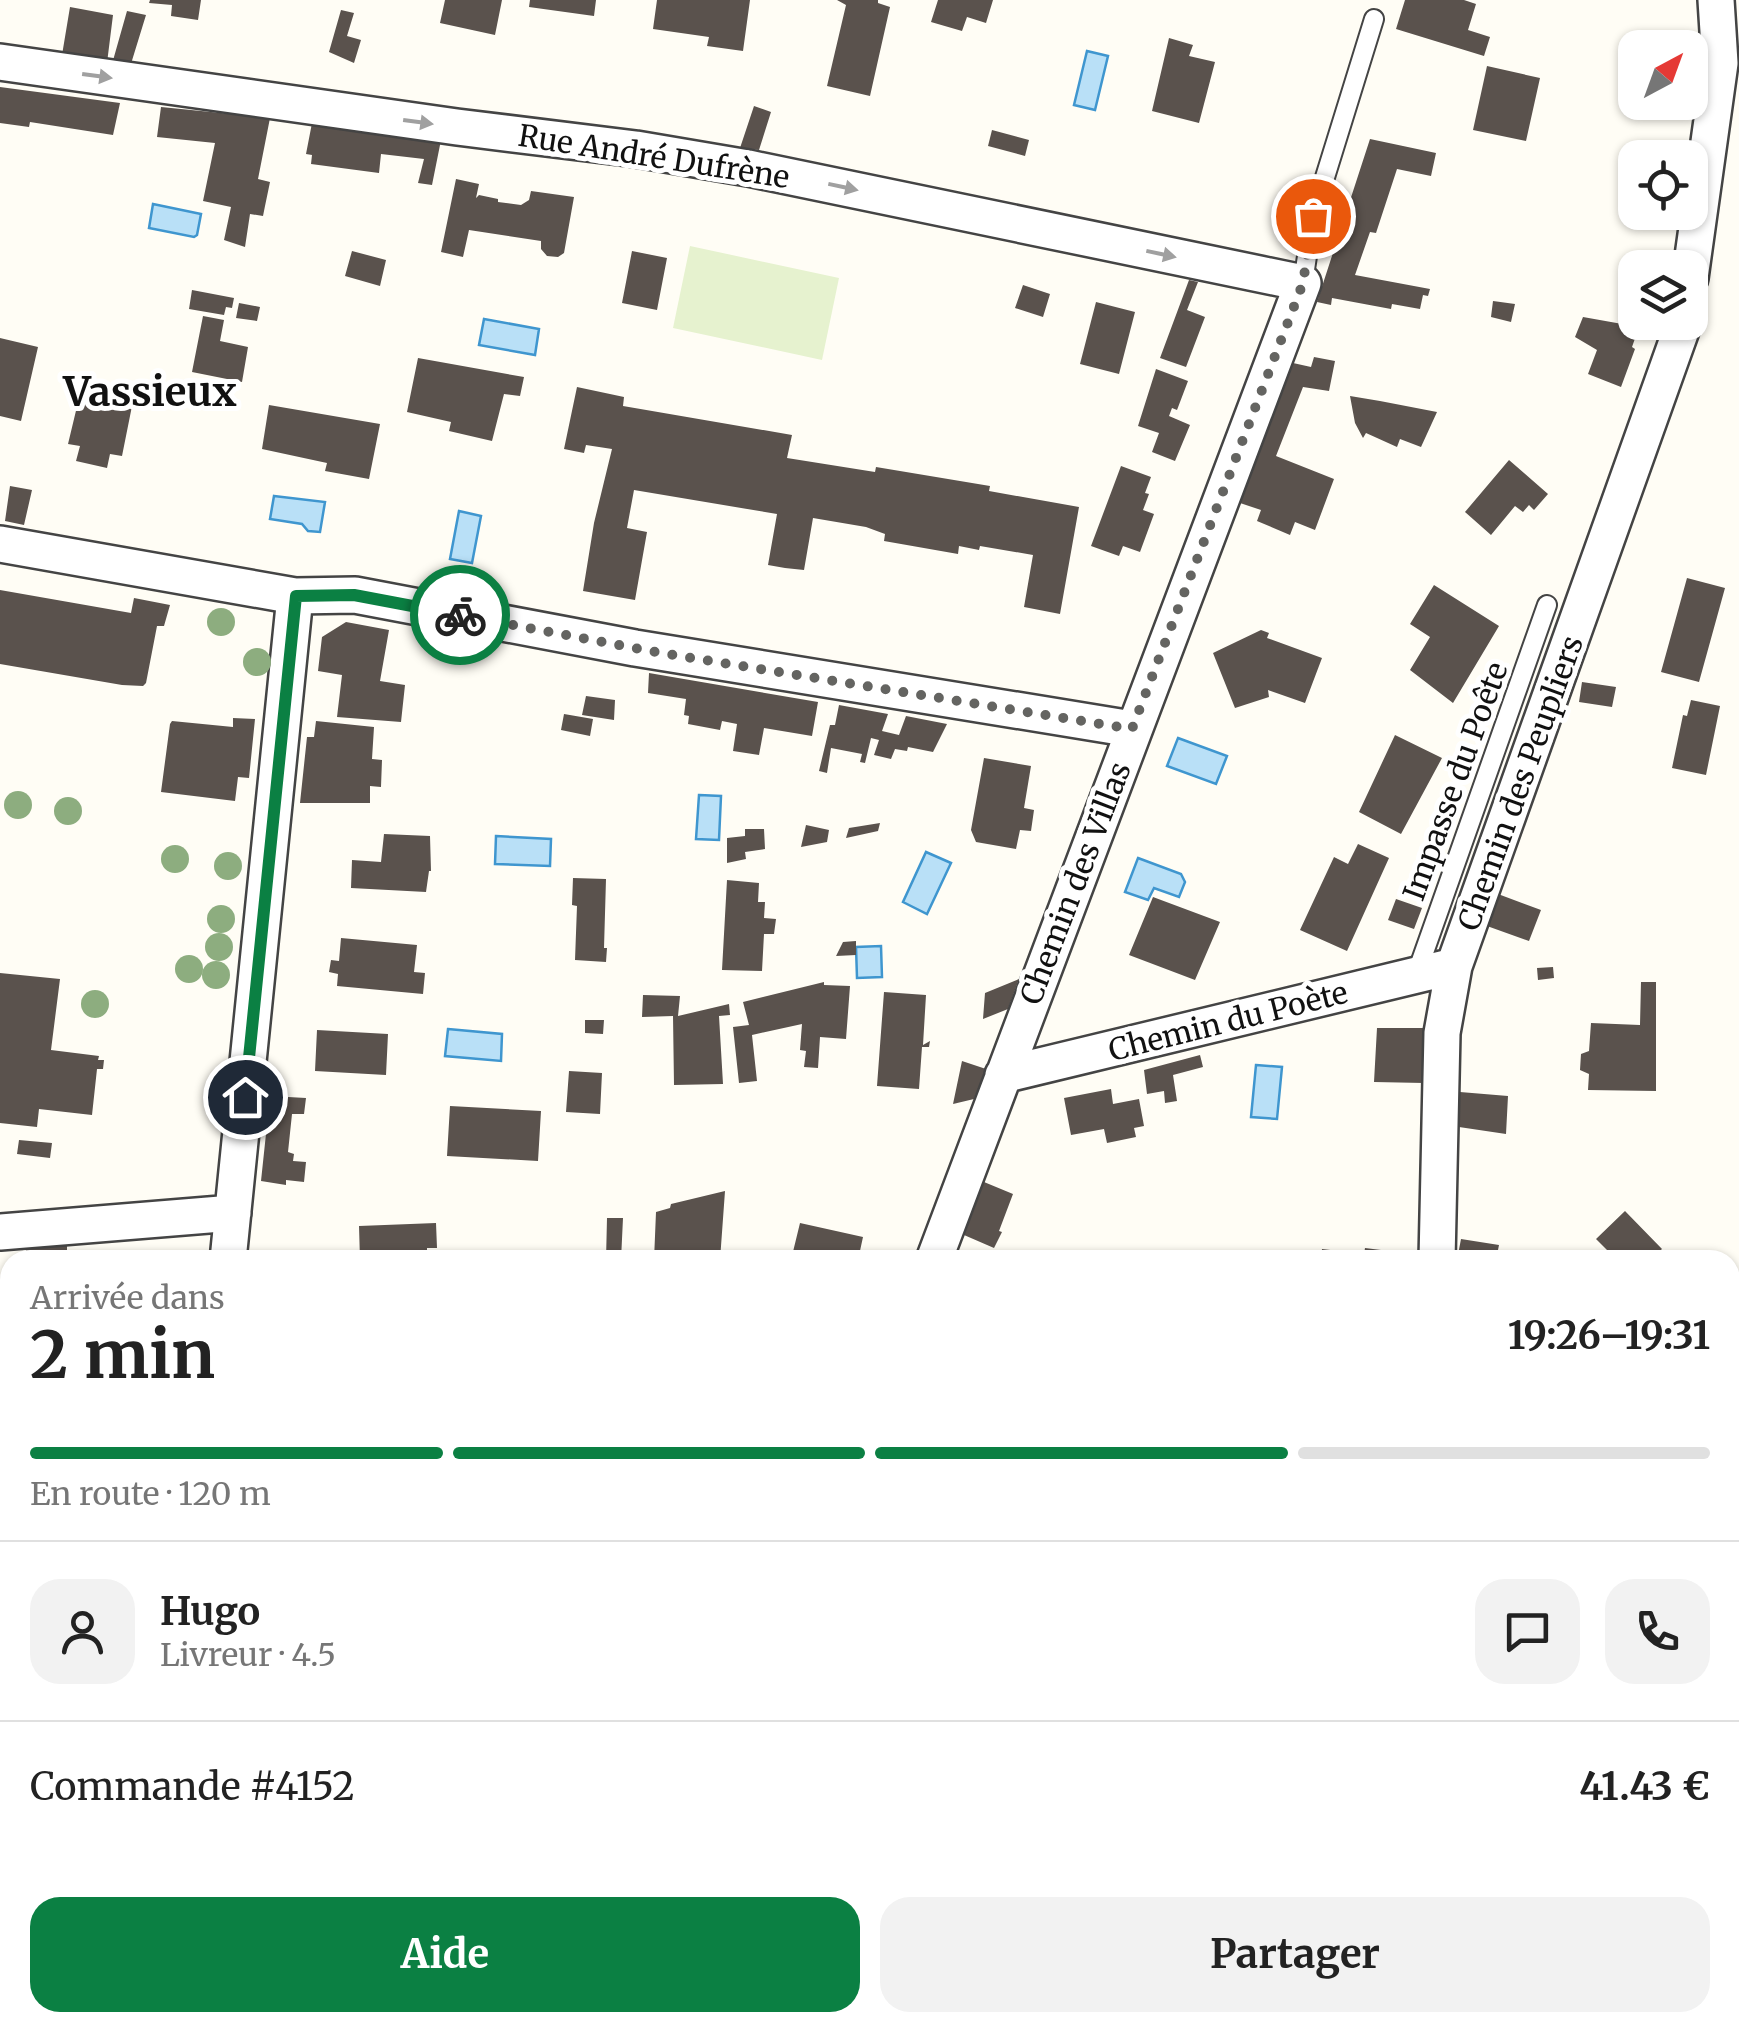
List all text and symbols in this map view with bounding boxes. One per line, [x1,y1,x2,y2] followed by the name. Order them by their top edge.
[1618,30,1708,120] north arrow
[1618,30,1708,340] map controls
[81,69,113,85] one-way arrow
[403,114,435,130] one-way arrow
[516,116,792,196] street label: Rue André Dufrène
[1618,140,1708,230] button: locate
[1271,174,1356,259] pin
[828,180,859,196] one-way arrow
[1286,189,1341,244] icon: bag
[1146,246,1177,262] one-way arrow
[1618,250,1708,340] button: layers
[62,367,237,417] district label: Vassieux
[410,565,510,665] courier
[433,588,488,643] icon: bike
[1449,630,1591,936] street label: Chemin des Peupliers
[1394,657,1516,905] street label: Impasse du Poête
[1011,756,1139,1010] street label: Chemin des Villas
[1105,973,1351,1069] street label: Chemin du Poète
[203,1055,288,1140] pin
[218,1070,273,1125] icon: home
[30,1278,225,1318] text: Arrivée dans
[1508,1312,1710,1359] text: 19:26–19:31
[30,1314,215,1396] text: 2 min
[30,1474,271,1514] text: En route · 120 m
[30,1579,135,1684] button: person
[1475,1579,1580,1684] button: chat
[1605,1579,1710,1684] button: phone
[160,1588,260,1635] text: Hugo
[160,1635,336,1675] text: Livreur · 4.5
[30,1763,355,1810] text: Commande #4152
[1579,1763,1710,1810] text: 41.43 €
[30,1897,860,2012] button: Aide
[880,1897,1710,2012] button: Partager

